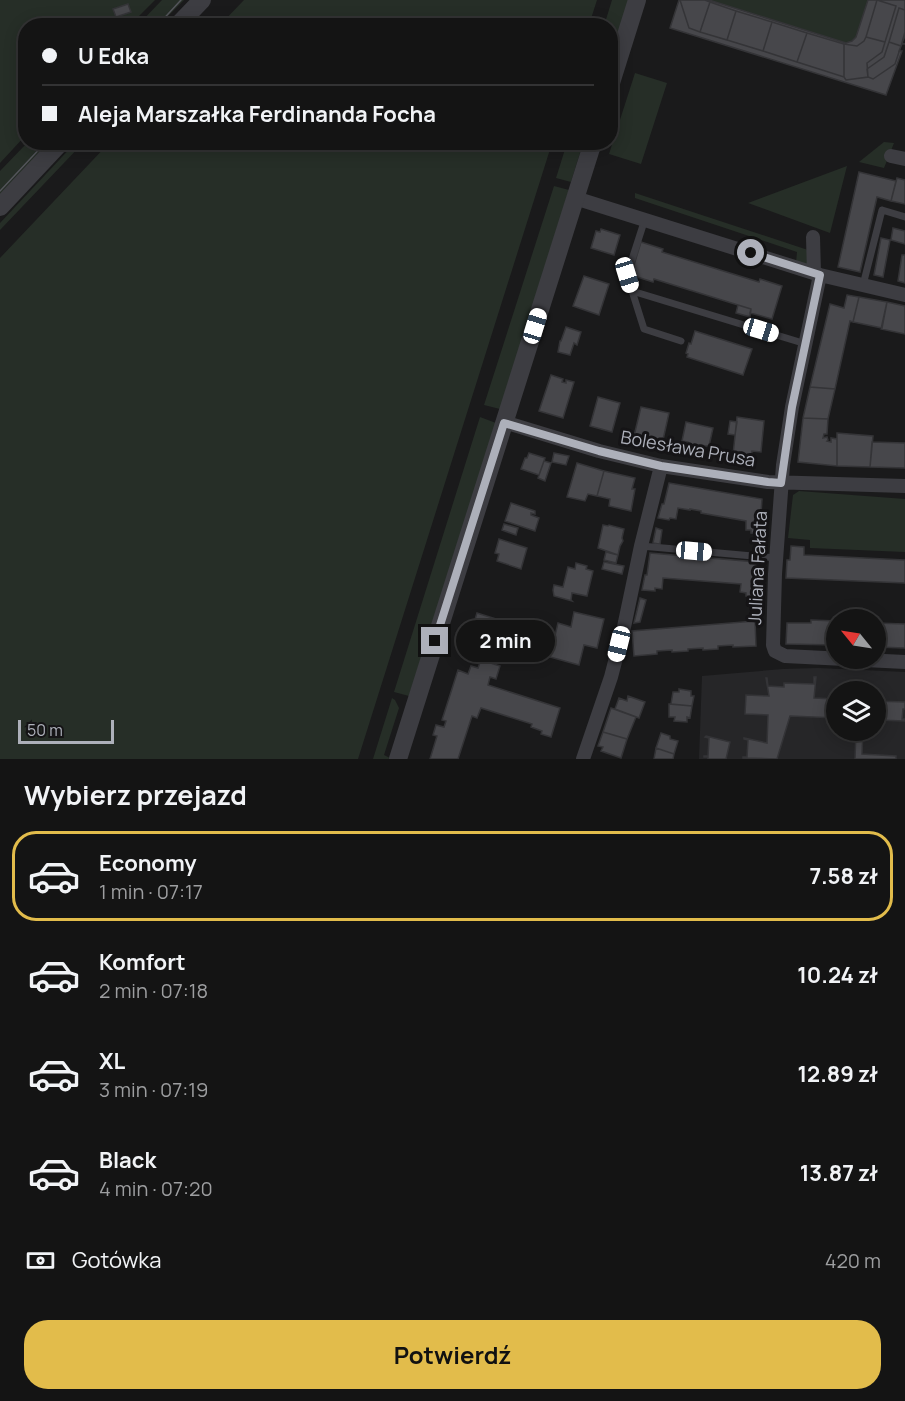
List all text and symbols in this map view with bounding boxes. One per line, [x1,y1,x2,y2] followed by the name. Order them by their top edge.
[78,41,149,71] text: U Edka
[78,99,436,129] text: Aleja Marszałka Ferdinanda Focha
[737,239,764,266] route start
[613,255,641,295] car
[521,306,549,346] car
[741,316,781,344] car
[619,424,757,472] street label: Bolesława Prusa
[742,510,772,626] street label: Juliana Fałata
[675,540,713,562] car
[826,609,886,669] north arrow
[826,609,886,741] map controls
[456,620,555,662] callout: 2 min
[606,624,632,664] car
[421,627,448,654] route end
[479,627,532,654] text: 2 min
[826,681,886,741] button: layers
[18,717,114,744] scale bar
[27,719,63,741] text: 50 m
[24,776,247,813] text: Wybierz przejazd
[99,848,197,878] text: Economy
[27,849,81,903] icon: car
[810,861,878,891] text: 7.58 zł
[99,878,203,905] text: 1 min · 07:17
[99,947,186,977] text: Komfort
[27,948,81,1002] icon: car
[797,960,878,990] text: 10.24 zł
[99,977,208,1004] text: 2 min · 07:18
[99,1046,125,1076] text: XL
[27,1047,81,1101] icon: car
[797,1059,878,1089] text: 12.89 zł
[99,1076,209,1103] text: 3 min · 07:19
[99,1145,156,1175] text: Black
[27,1146,81,1200] icon: car
[800,1158,878,1188] text: 13.87 zł
[99,1175,213,1202] text: 4 min · 07:20
[24,1244,57,1277] icon: cash
[72,1245,161,1275] text: Gotówka
[825,1247,881,1274] text: 420 m
[24,1320,881,1389] button: Potwierdź

